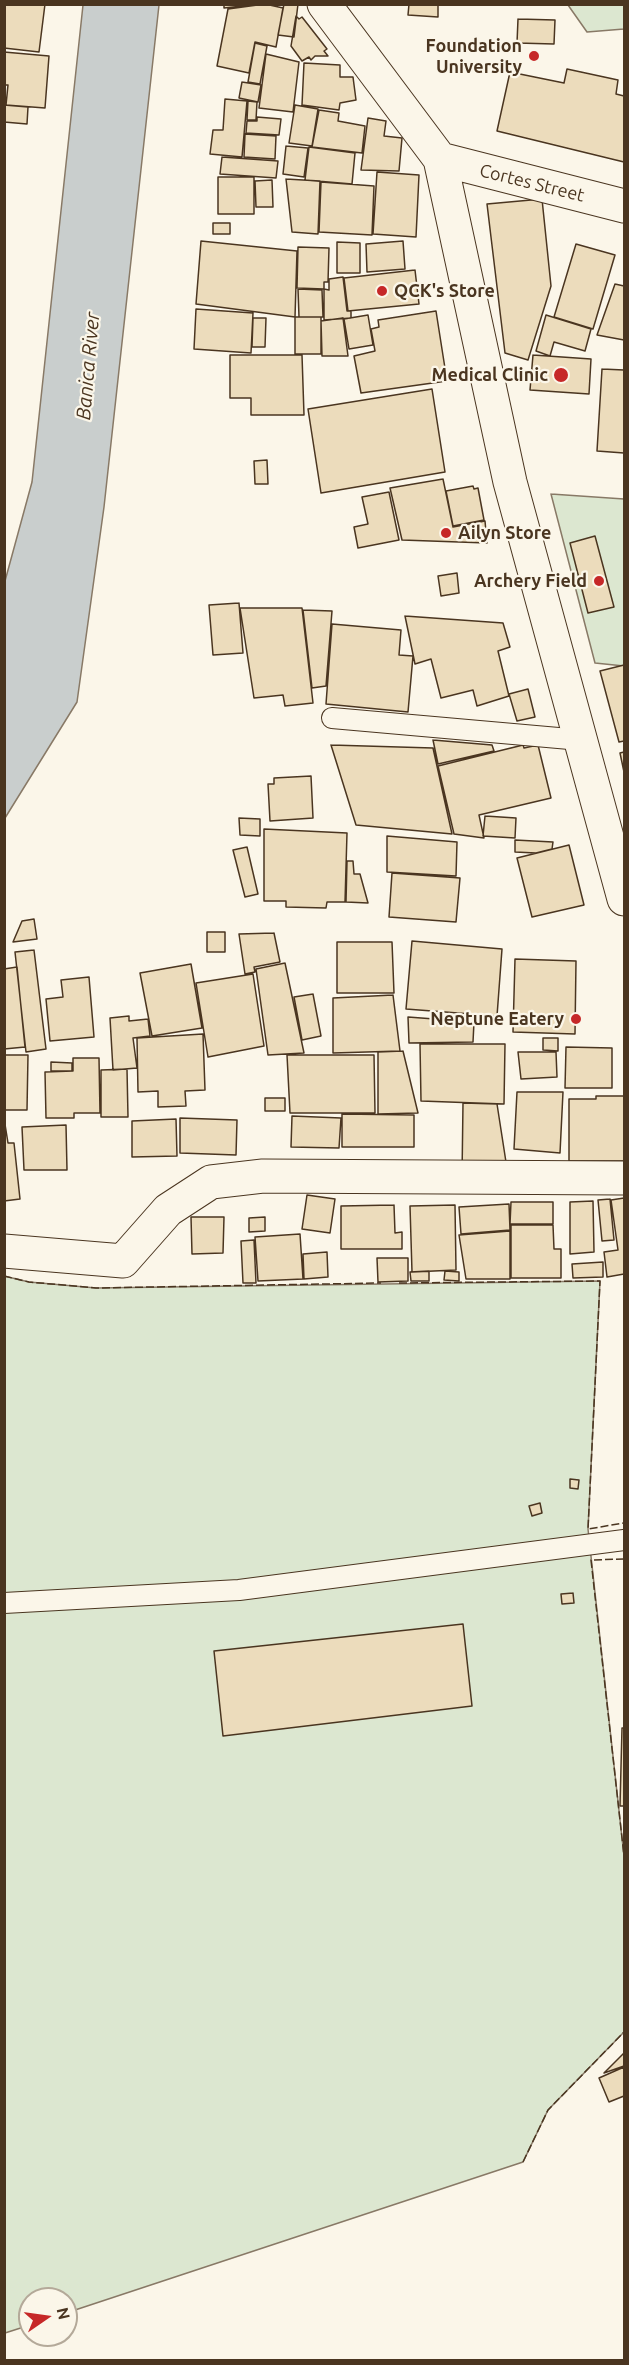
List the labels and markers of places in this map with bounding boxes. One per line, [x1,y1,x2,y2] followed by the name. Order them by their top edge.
[425,35,522,78] place label: Foundation University
[527,49,541,63] marker: Foundation University
[394,280,495,302] place label: QCK's Store
[375,284,389,298] marker: QCK's Store
[432,364,548,386] place label: Medical Clinic
[552,366,570,384] marker: Medical Clinic
[458,522,551,544] place label: Ailyn Store
[439,526,453,540] marker: Ailyn Store
[474,570,587,592] place label: Archery Field
[592,574,606,588] marker: Archery Field
[430,1008,564,1030] place label: Neptune Eatery
[569,1012,583,1026] marker: Neptune Eatery

